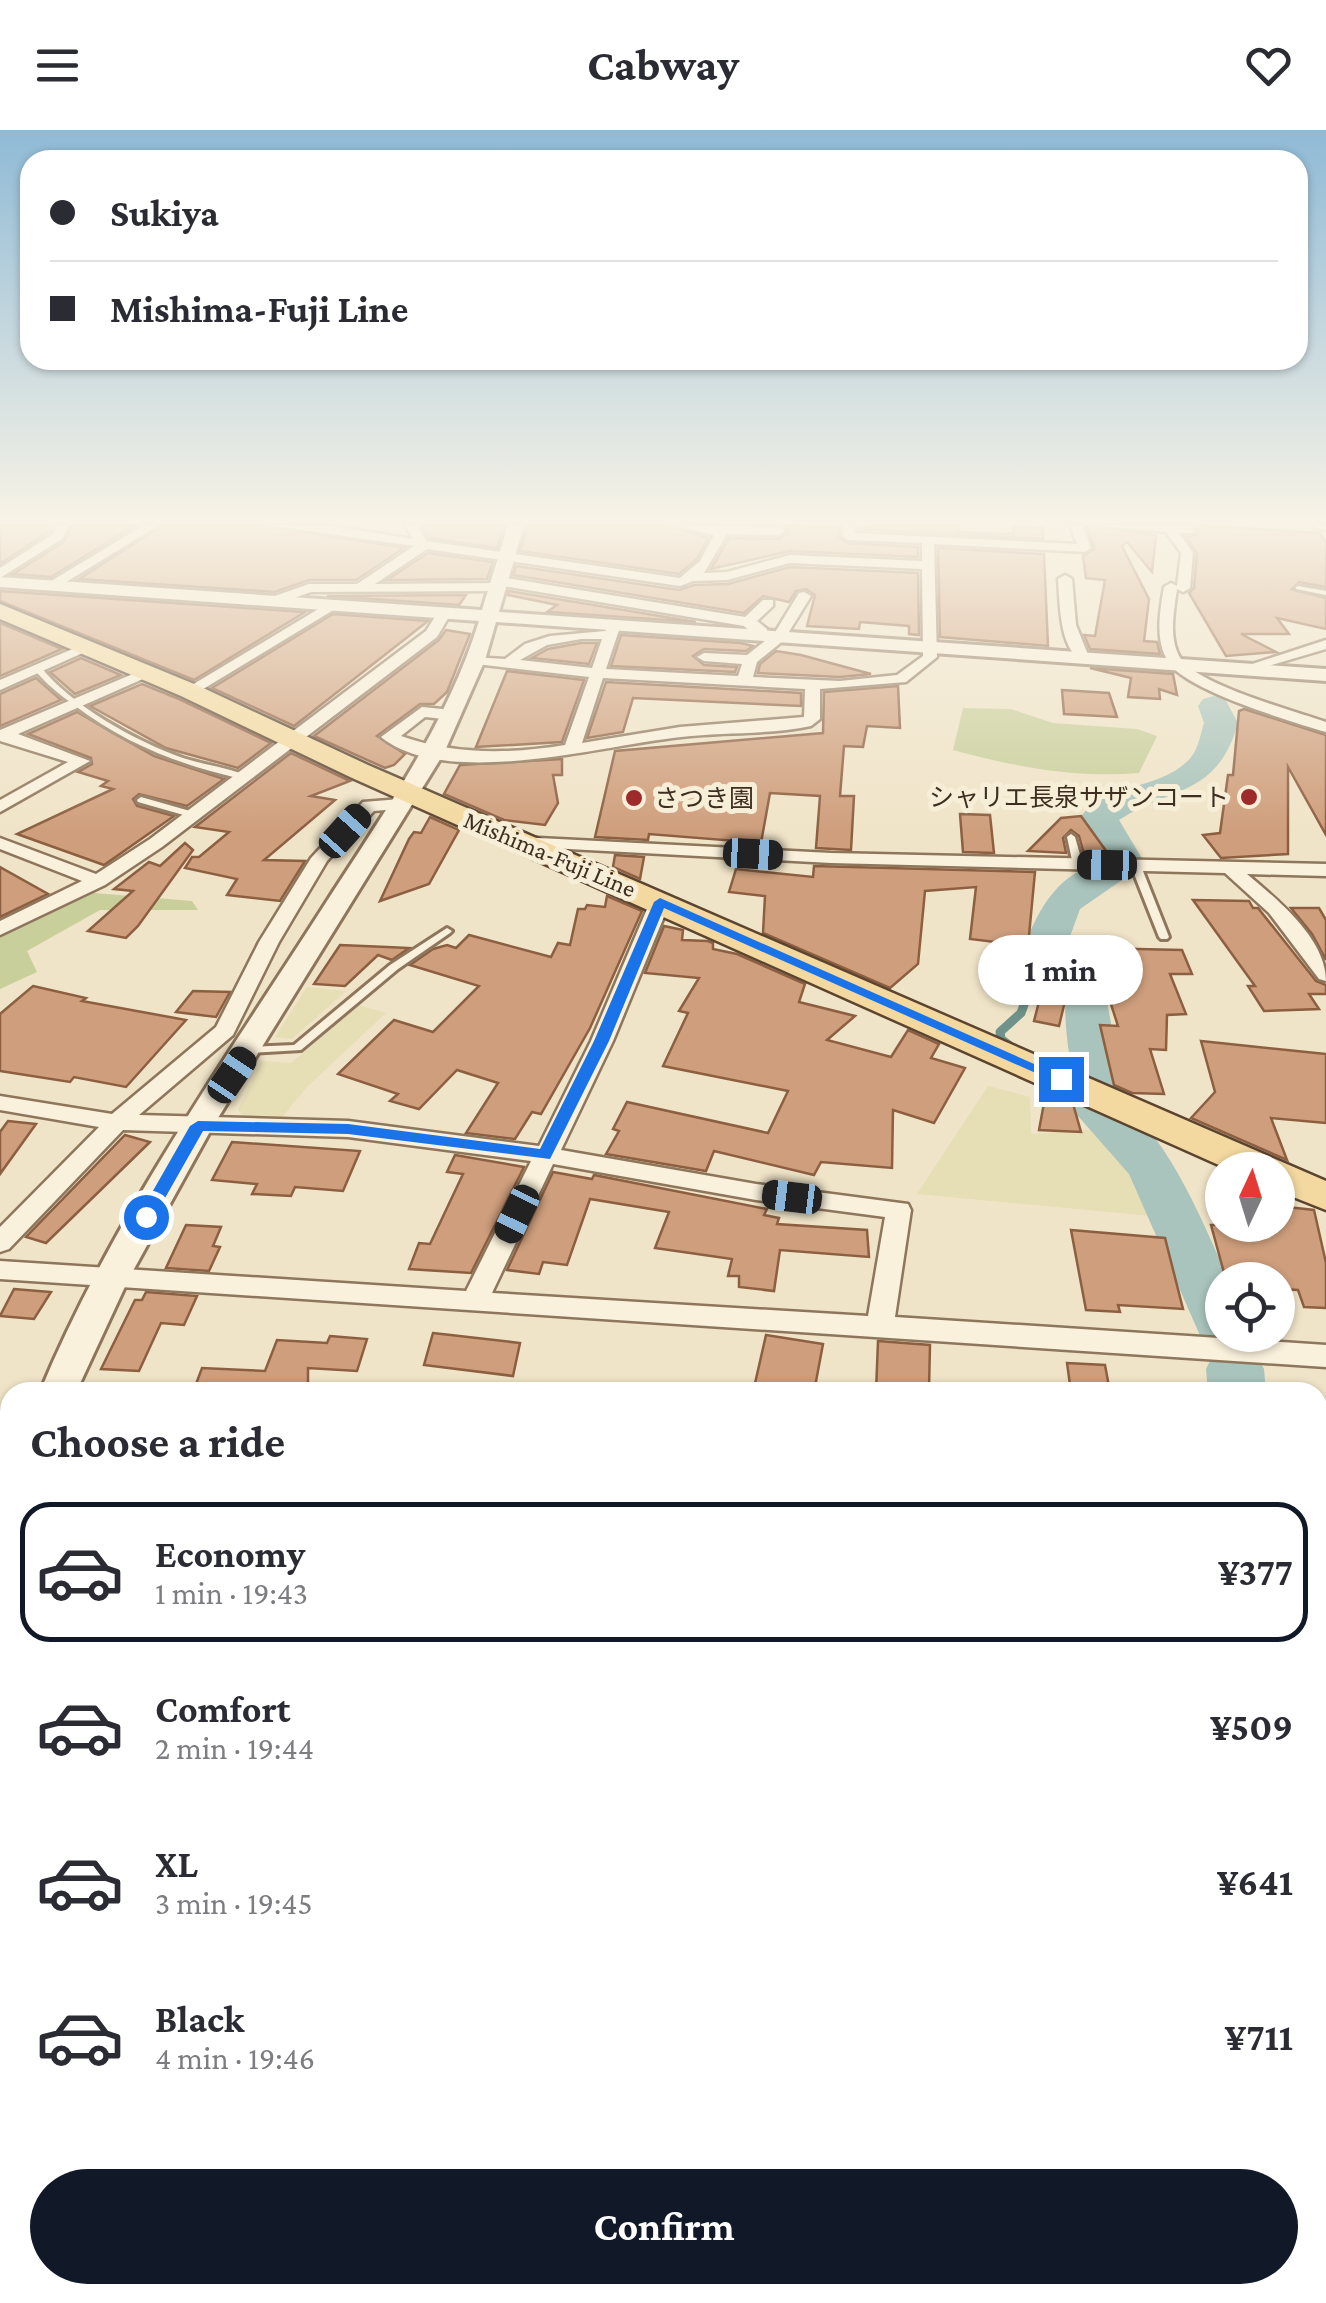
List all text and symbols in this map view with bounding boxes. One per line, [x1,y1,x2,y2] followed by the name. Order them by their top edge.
[30,38,85,93] icon: menu
[1241,38,1296,93] icon: heart
[587,40,739,90] text: Cabway
[110,192,219,234] text: Sukiya
[110,288,408,330] text: Mishima-Fuji Line
[929,784,1229,811] place label: シャリエ長泉サザンコート
[654,785,754,812] place label: さつき園
[1238,786,1260,808] marker: シャリエ長泉サザンコート
[623,787,645,809] marker: さつき園
[314,799,376,863] car
[460,806,640,903] street label: Mishima-Fuji Line
[722,837,784,871] car
[1077,849,1137,881] car
[978,934,1144,1004] callout: 1 min
[1024,952,1097,988] text: 1 min
[203,1042,261,1108] car
[1039,1057,1084,1102] route end
[1205,1152,1295,1242] north arrow
[1205,1152,1295,1352] map controls
[760,1178,824,1216] car
[490,1180,544,1248] car
[124,1195,169,1240] route start
[1205,1262,1295,1352] button: locate
[30,1417,285,1467] text: Choose a ride
[35,1527,125,1617] icon: car
[155,1533,305,1575] text: Economy
[1218,1551,1293,1593] text: ¥377
[155,1575,308,1611] text: 1 min · 19:43
[35,1682,125,1772] icon: car
[155,1688,291,1730] text: Comfort
[1210,1706,1293,1748] text: ¥509
[155,1730,314,1766] text: 2 min · 19:44
[35,1837,125,1927] icon: car
[155,1843,198,1885] text: XL
[1217,1861,1293,1903] text: ¥641
[155,1885,313,1921] text: 3 min · 19:45
[35,1992,125,2082] icon: car
[155,1998,244,2040] text: Black
[1224,2016,1293,2058] text: ¥711
[155,2040,315,2076] text: 4 min · 19:46
[30,2169,1298,2284] button: Confirm

